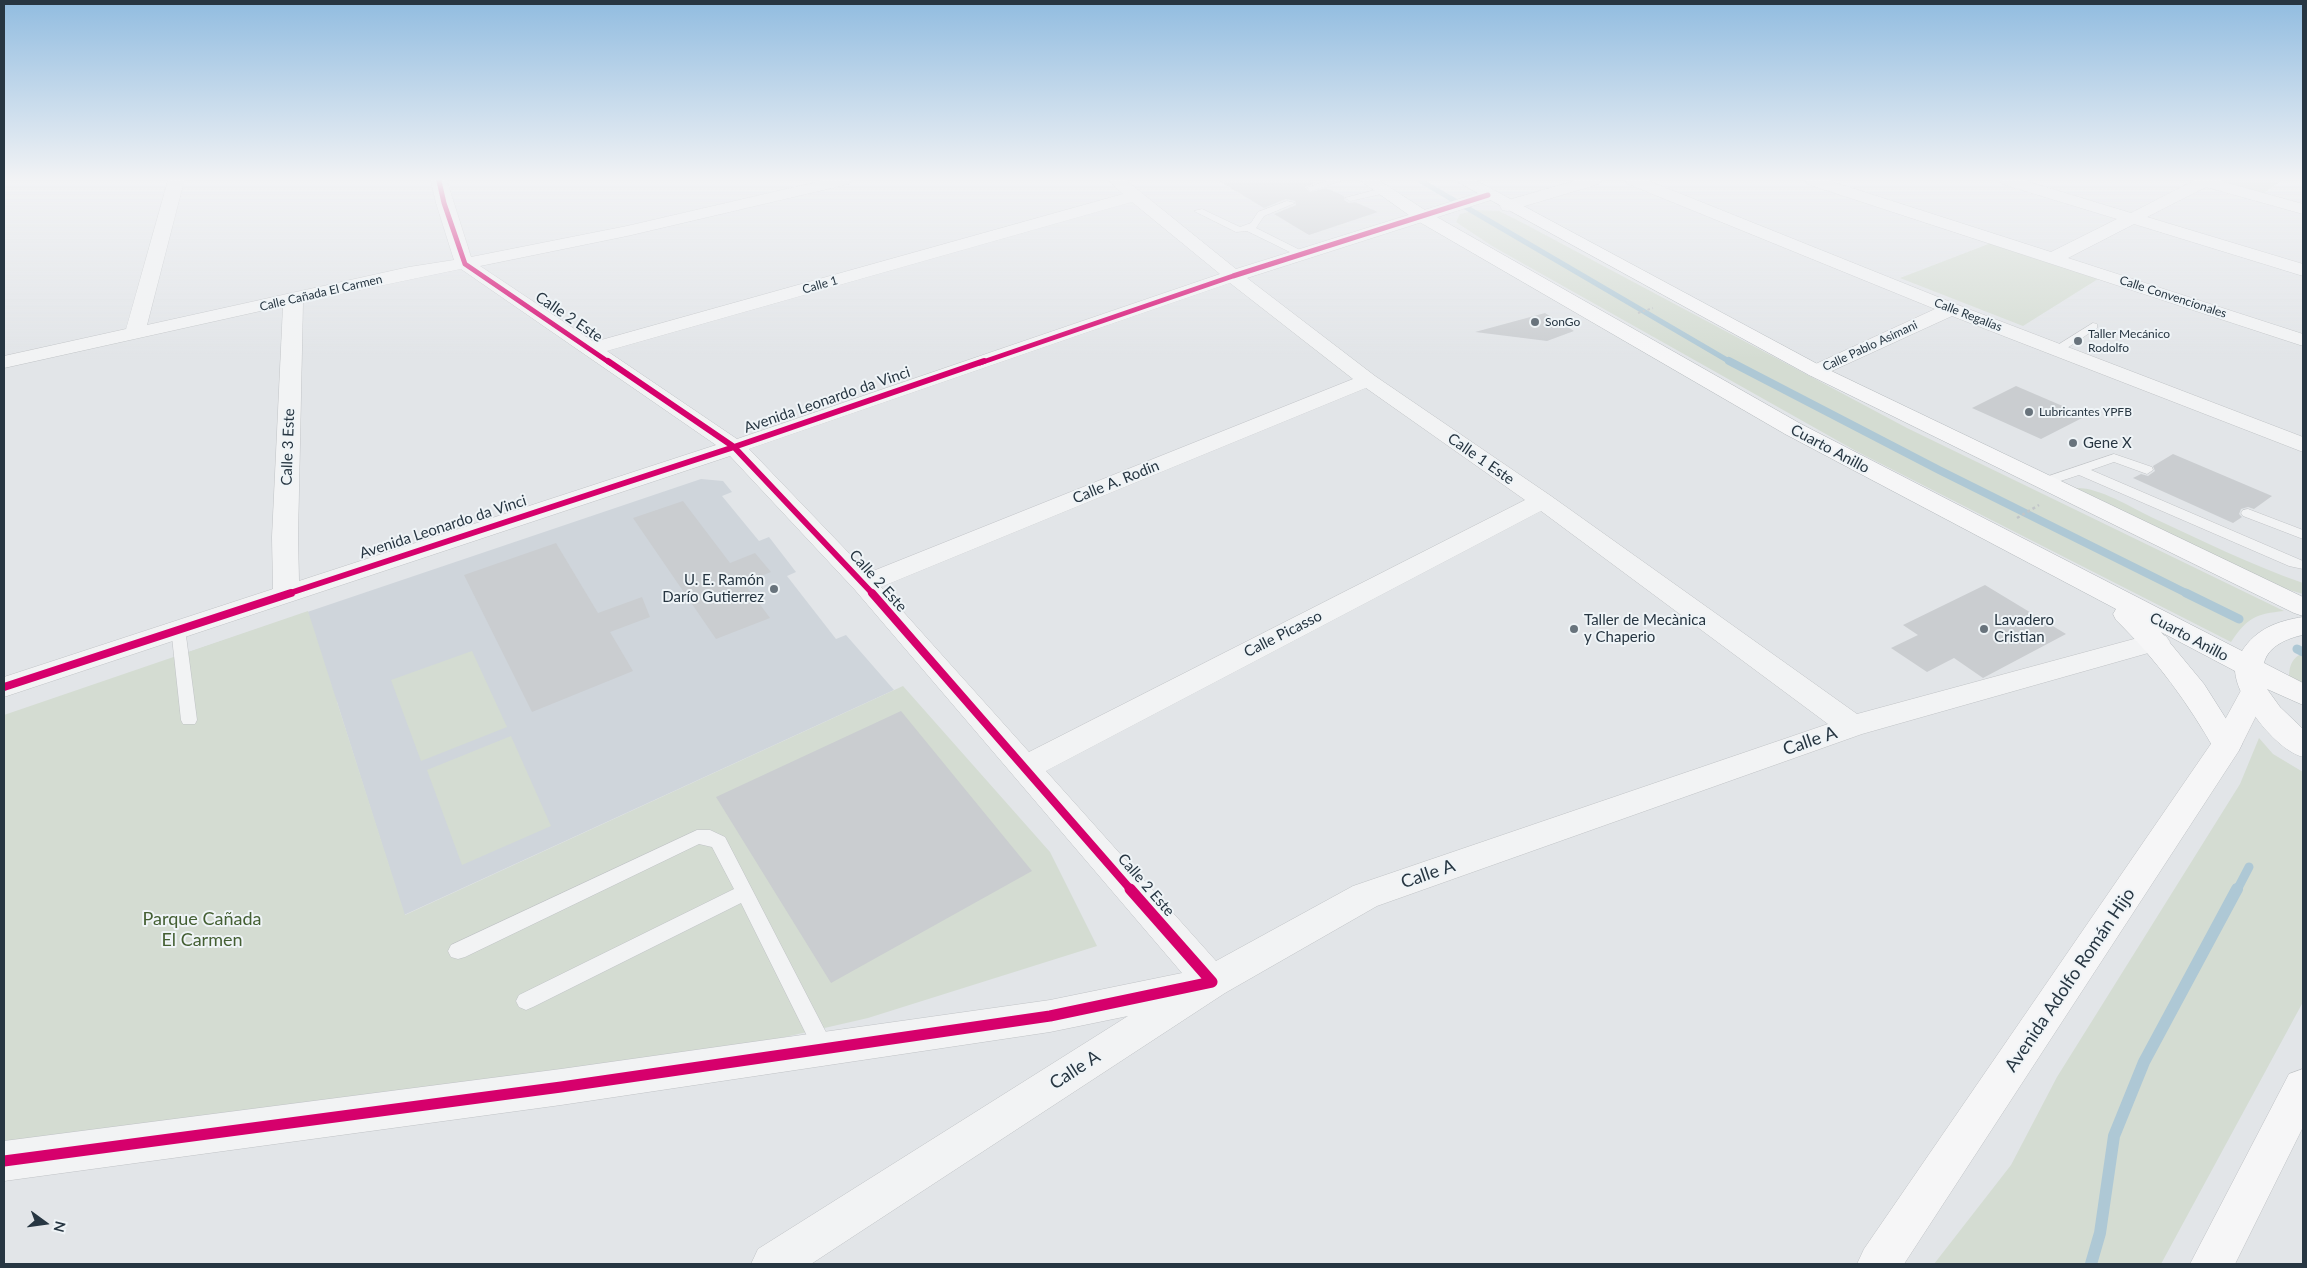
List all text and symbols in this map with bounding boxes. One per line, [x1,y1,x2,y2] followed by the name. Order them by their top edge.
[258,272,384,314] street label: Calle Cañada El Carmen
[801,273,839,297] street label: Calle 1
[2118,273,2228,321] street label: Calle Convencionales
[532,288,606,346] street label: Calle 2 Este
[1932,295,2004,335] street label: Calle Regalías
[1545,315,1580,329] place label: SonGo
[1529,316,1541,328] marker: SonGo
[1820,318,1920,374] street label: Calle Pablo Asimani
[2088,327,2170,355] place label: Taller Mecánico Rodolfo
[2072,335,2084,347] marker: Taller Mecánico Rodolfo
[742,363,912,437] street label: Avenida Leonardo da Vinci
[2039,405,2132,419] place label: Lubricantes YPFB
[2023,406,2035,418] marker: Lubricantes YPFB
[278,408,298,486] street label: Calle 3 Este
[1788,421,1872,477] street label: Cuarto Anillo
[1444,430,1518,488] street label: Calle 1 Este
[2083,434,2132,452] place label: Gene X
[2067,437,2079,449] marker: Gene X
[1070,456,1162,508] street label: Calle A. Rodin
[357,491,529,563] street label: Avenida Leonardo da Vinci
[845,546,911,616] street label: Calle 2 Este
[662,571,764,606] place label: U. E. Ramón Darío Gutierrez
[768,583,780,595] marker: U. E. Ramón Darío Gutierrez
[1241,607,1325,661] street label: Calle Picasso
[2147,609,2231,665] street label: Cuarto Anillo
[1584,611,1706,646] place label: Taller de Mecànica y Chaperio
[1994,611,2054,646] place label: Lavadero Cristian
[1568,623,1580,635] marker: Taller de Mecànica y Chaperio
[1978,623,1990,635] marker: Lavadero Cristian
[1780,722,1840,760] street label: Calle A
[1114,850,1178,920] street label: Calle 2 Este
[1398,855,1458,893] street label: Calle A
[2000,884,2140,1076] street label: Avenida Adolfo Román Hijo
[143,908,261,951] park label: Parque Cañada El Carmen
[1046,1046,1104,1094] street label: Calle A
[20,1198,70,1248] north arrow
[50,1219,70,1234] text: N

